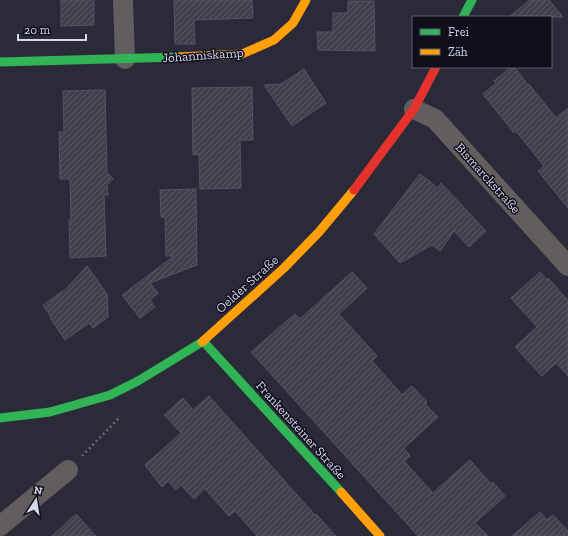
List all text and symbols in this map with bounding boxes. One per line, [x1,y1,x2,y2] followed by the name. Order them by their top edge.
[18,16,86,42] scale bar
[412,16,552,68] legend
[24,23,51,37] text: 20 m
[448,25,469,39] text: Frei
[162,45,244,65] street label: Johanniskamp
[448,45,468,59] text: Zäh
[452,140,524,216] street label: Bismarckstraße
[213,252,281,316] street label: Oelder Straße
[253,378,349,482] street label: Frankensteiner Straße
[16,480,56,520] north arrow
[33,483,44,498] text: N

